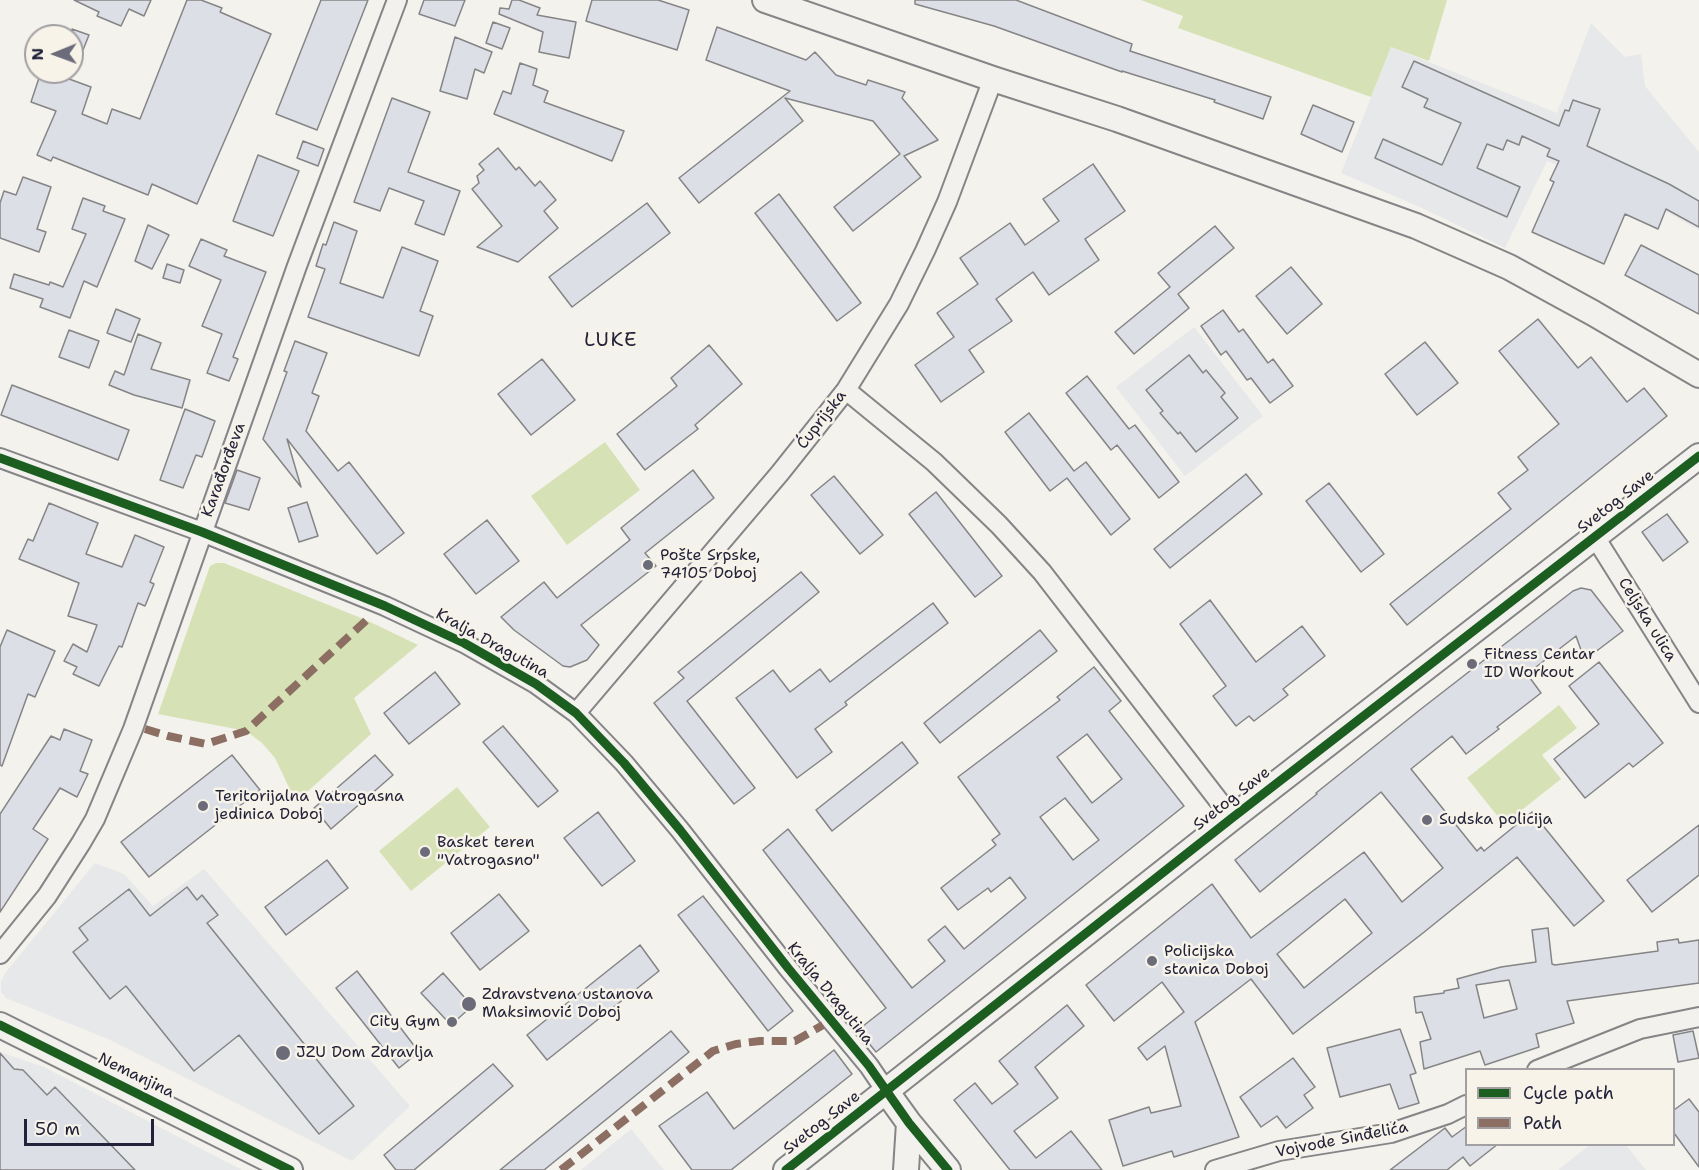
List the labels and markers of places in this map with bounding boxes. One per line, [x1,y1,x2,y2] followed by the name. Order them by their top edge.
[660,546,760,584] place label: Pošte Srpske, 74105 Doboj
[641,558,655,572] marker: Pošte Srpske, 74105 Doboj
[1484,645,1595,683] place label: Fitness Centar ID Workout
[1465,657,1479,671] marker: Fitness Centar ID Workout
[215,787,404,825] place label: Teritorijalna Vatrogasna jedinica Doboj
[196,799,210,813] marker: Teritorijalna Vatrogasna jedinica Doboj
[1439,810,1552,830] place label: Sudska policija
[1420,813,1434,827] marker: Sudska policija
[437,833,540,871] place label: Basket teren "Vatrogasno"
[418,845,432,859] marker: Basket teren "Vatrogasno"
[1164,942,1268,980] place label: Policijska stanica Doboj
[1145,954,1159,968] marker: Policijska stanica Doboj
[482,985,653,1023] place label: Zdravstvena ustanova Maksimović Doboj
[460,995,478,1013] marker: Zdravstvena ustanova Maksimović Doboj
[370,1012,440,1032] place label: City Gym
[445,1015,459,1029] marker: City Gym
[296,1043,433,1063] place label: JZU Dom Zdravlja
[274,1044,292,1062] marker: JZU Dom Zdravlja

